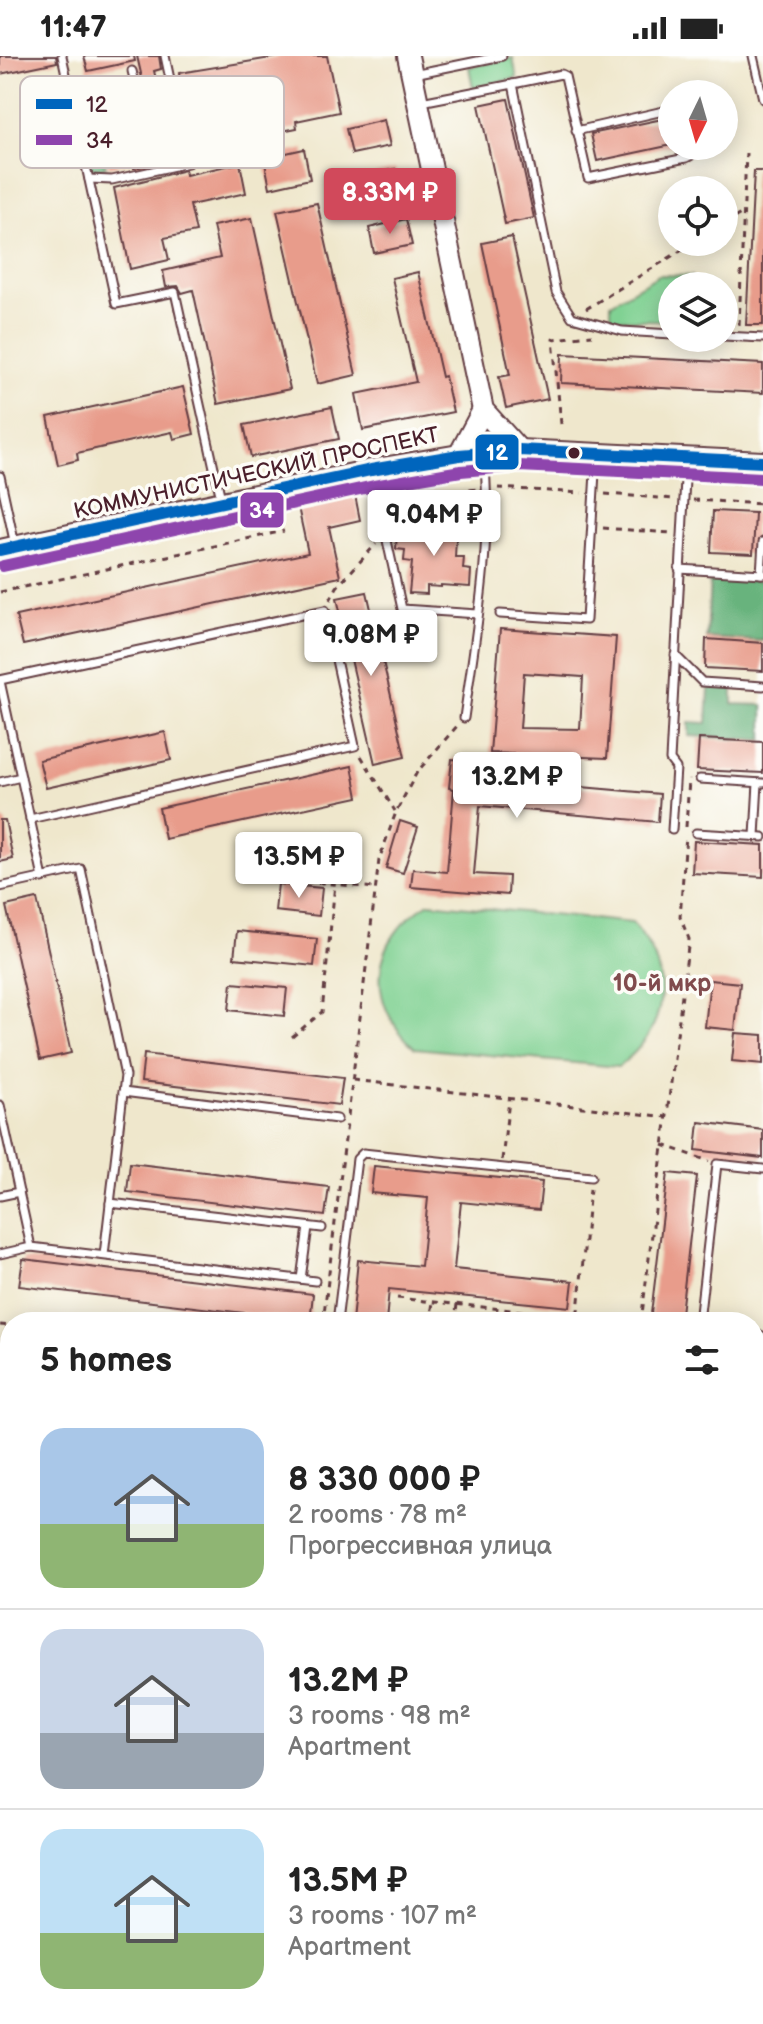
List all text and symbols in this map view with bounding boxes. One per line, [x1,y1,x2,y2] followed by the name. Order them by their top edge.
[40,10,107,46] text: 11:47
[20,76,284,168] legend
[658,80,738,160] north arrow
[658,80,738,352] map controls
[86,92,108,119] text: 12
[86,128,114,155] text: 34
[316,168,464,236] pin: 8.33M ₽
[658,176,738,256] button: locate
[342,178,438,209] text: 8.33M ₽
[658,272,738,352] button: layers
[71,421,442,525] street label: КОММУНИСТИЧЕСКИЙ ПРОСПЕКТ
[474,433,520,471] line badge: 12
[486,440,508,467] text: 12
[566,445,582,461] unlabelled marker
[360,490,508,558] pin: 9.04M ₽
[239,491,285,529] line badge: 34
[249,498,275,525] text: 34
[385,500,483,531] text: 9.04M ₽
[297,610,445,678] pin: 9.08M ₽
[322,620,420,651] text: 9.08M ₽
[443,752,591,820] pin: 13.2M ₽
[471,762,563,793] text: 13.2M ₽
[225,832,373,900] pin: 13.5M ₽
[253,842,345,873] text: 13.5M ₽
[613,969,711,998] district label: 10-й мкр
[680,1338,724,1382] icon: filters
[40,1340,172,1381] text: 5 homes
[288,1459,480,1500] text: 8 330 000 ₽
[104,1460,200,1556] icon: home
[288,1500,467,1531] text: 2 rooms · 78 m²
[288,1531,552,1562] text: Прогрессивная улица
[288,1660,408,1701] text: 13.2M ₽
[104,1661,200,1757] icon: home
[288,1701,471,1732] text: 3 rooms · 98 m²
[288,1732,411,1763] text: Apartment
[288,1860,408,1901] text: 13.5M ₽
[104,1861,200,1957] icon: home
[288,1901,477,1932] text: 3 rooms · 107 m²
[288,1932,411,1963] text: Apartment

